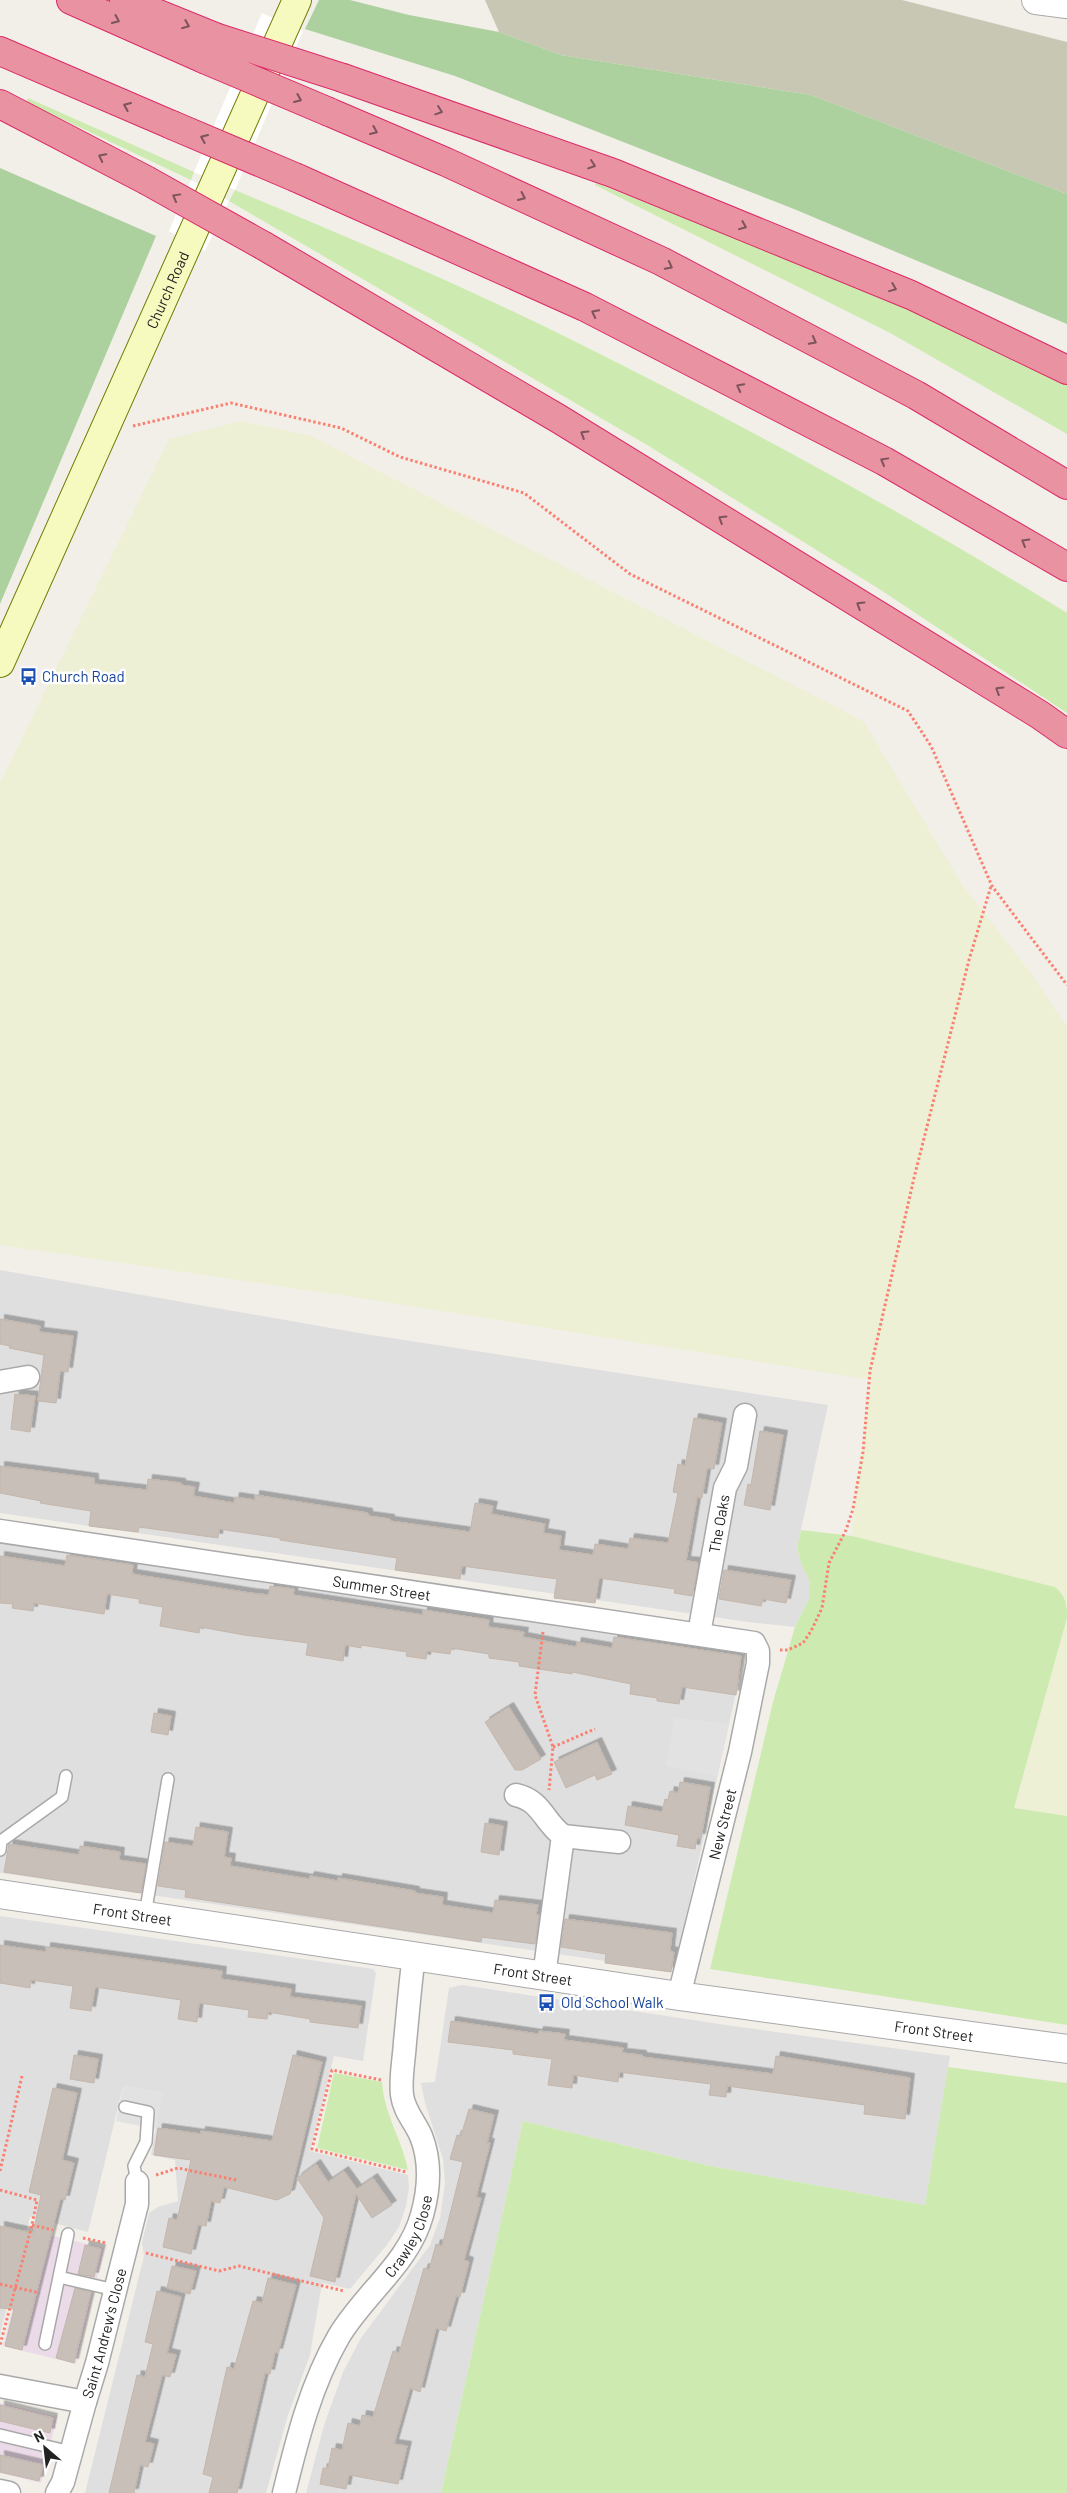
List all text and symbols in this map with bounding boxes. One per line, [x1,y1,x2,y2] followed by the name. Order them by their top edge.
[111,13,120,24] one-way arrow
[181,19,190,30] one-way arrow
[293,93,301,103] one-way arrow
[123,101,132,112] one-way arrow
[434,105,443,115] one-way arrow
[369,126,377,136] one-way arrow
[200,134,209,145] one-way arrow
[99,153,108,163] one-way arrow
[587,159,596,169] one-way arrow
[517,191,526,202] one-way arrow
[172,193,181,203] one-way arrow
[738,220,747,230] one-way arrow
[142,248,192,331] street label: Church Road
[664,260,673,270] one-way arrow
[888,281,897,292] one-way arrow
[591,309,600,319] one-way arrow
[808,335,817,345] one-way arrow
[736,383,745,393] one-way arrow
[580,431,589,440] one-way arrow
[880,457,889,467] one-way arrow
[718,516,727,526] one-way arrow
[1021,539,1030,549] one-way arrow
[857,601,866,611] one-way arrow
[18,666,38,686] bus stop icon: Church Road
[42,667,125,685] place label: Church Road
[995,686,1004,696] one-way arrow
[705,1493,733,1554] street label: The Oaks
[332,1572,432,1604] street label: Summer Street
[704,1787,740,1861] street label: New Street
[92,1899,173,1929] street label: Front Street
[492,1959,574,1989] street label: Front Street
[537,1992,557,2012] bus stop icon: Old School Walk
[561,1993,664,2011] place label: Old School Walk
[893,2017,975,2045] street label: Front Street
[380,2194,435,2281] street label: Crawley Close
[78,2266,130,2400] street label: Saint Andrew's Close
[20,2423,70,2473] north arrow
[31,2426,47,2446] text: N

